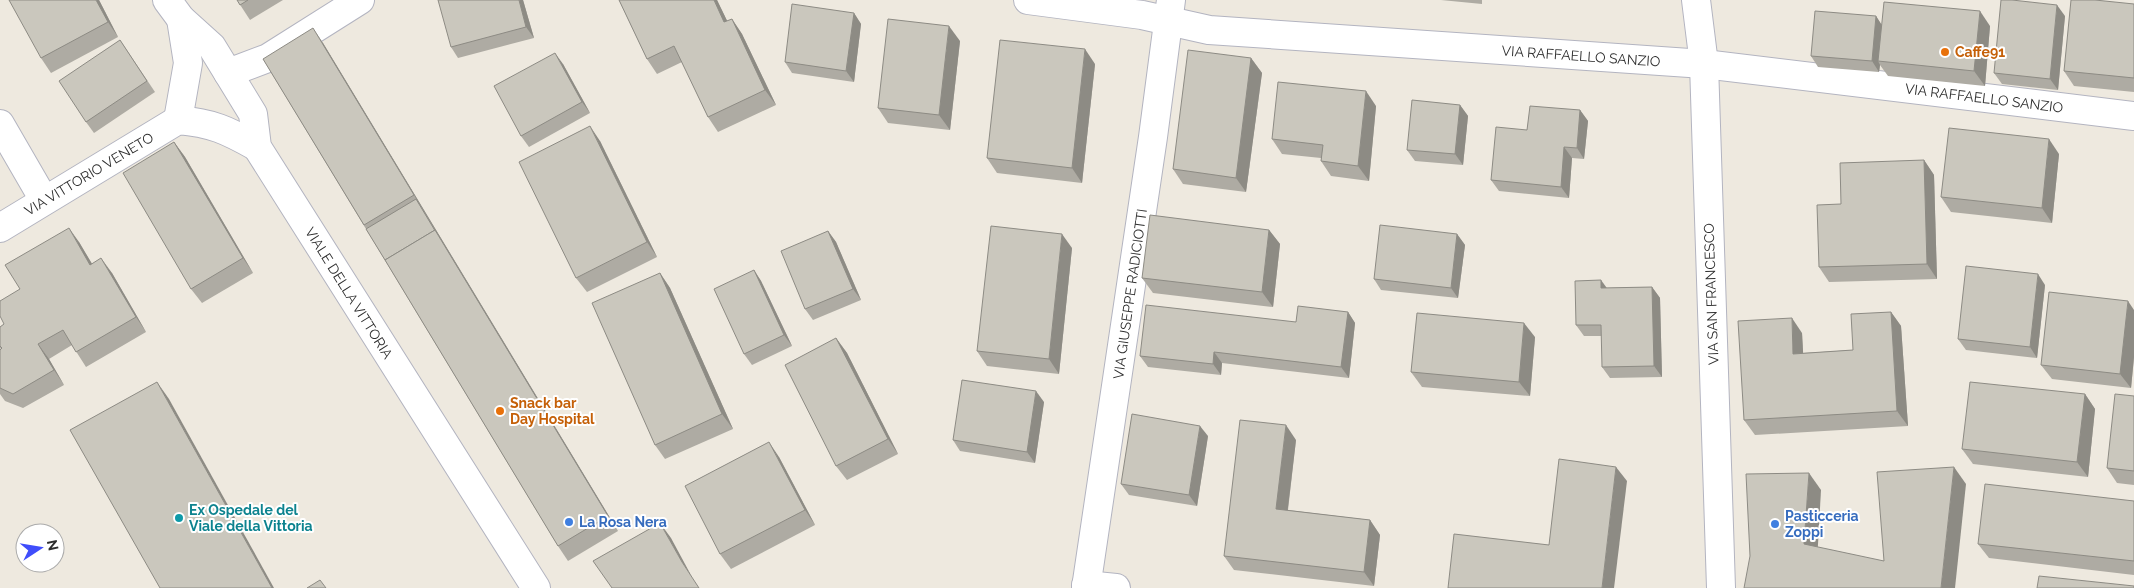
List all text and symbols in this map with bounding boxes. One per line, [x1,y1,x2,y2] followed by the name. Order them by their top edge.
[1501,42,1661,70] street label: VIA RAFFAELLO SANZIO
[1955,44,2005,60] place label: Caffe91
[1939,46,1951,58] marker: Caffe91
[1904,80,2064,116] street label: VIA RAFFAELLO SANZIO
[22,129,156,219] street label: VIA VITTORIO VENETO
[1110,208,1150,380] street label: VIA GIUSEPPE RADICIOTTI
[1701,223,1721,365] street label: VIA SAN FRANCESCO
[302,224,396,362] street label: VIALE DELLA VITTORIA
[510,395,595,427] place label: Snack bar Day Hospital
[494,405,506,417] marker: Snack bar Day Hospital
[189,502,313,534] place label: Ex Ospedale del Viale della Vittoria
[1785,508,1859,540] place label: Pasticceria Zoppi
[173,512,185,524] marker: Ex Ospedale del Viale della Vittoria
[579,514,667,530] place label: La Rosa Nera
[563,516,575,528] marker: La Rosa Nera
[1769,518,1781,530] marker: Pasticceria Zoppi
[15,523,65,573] north arrow
[44,538,62,552] text: N

